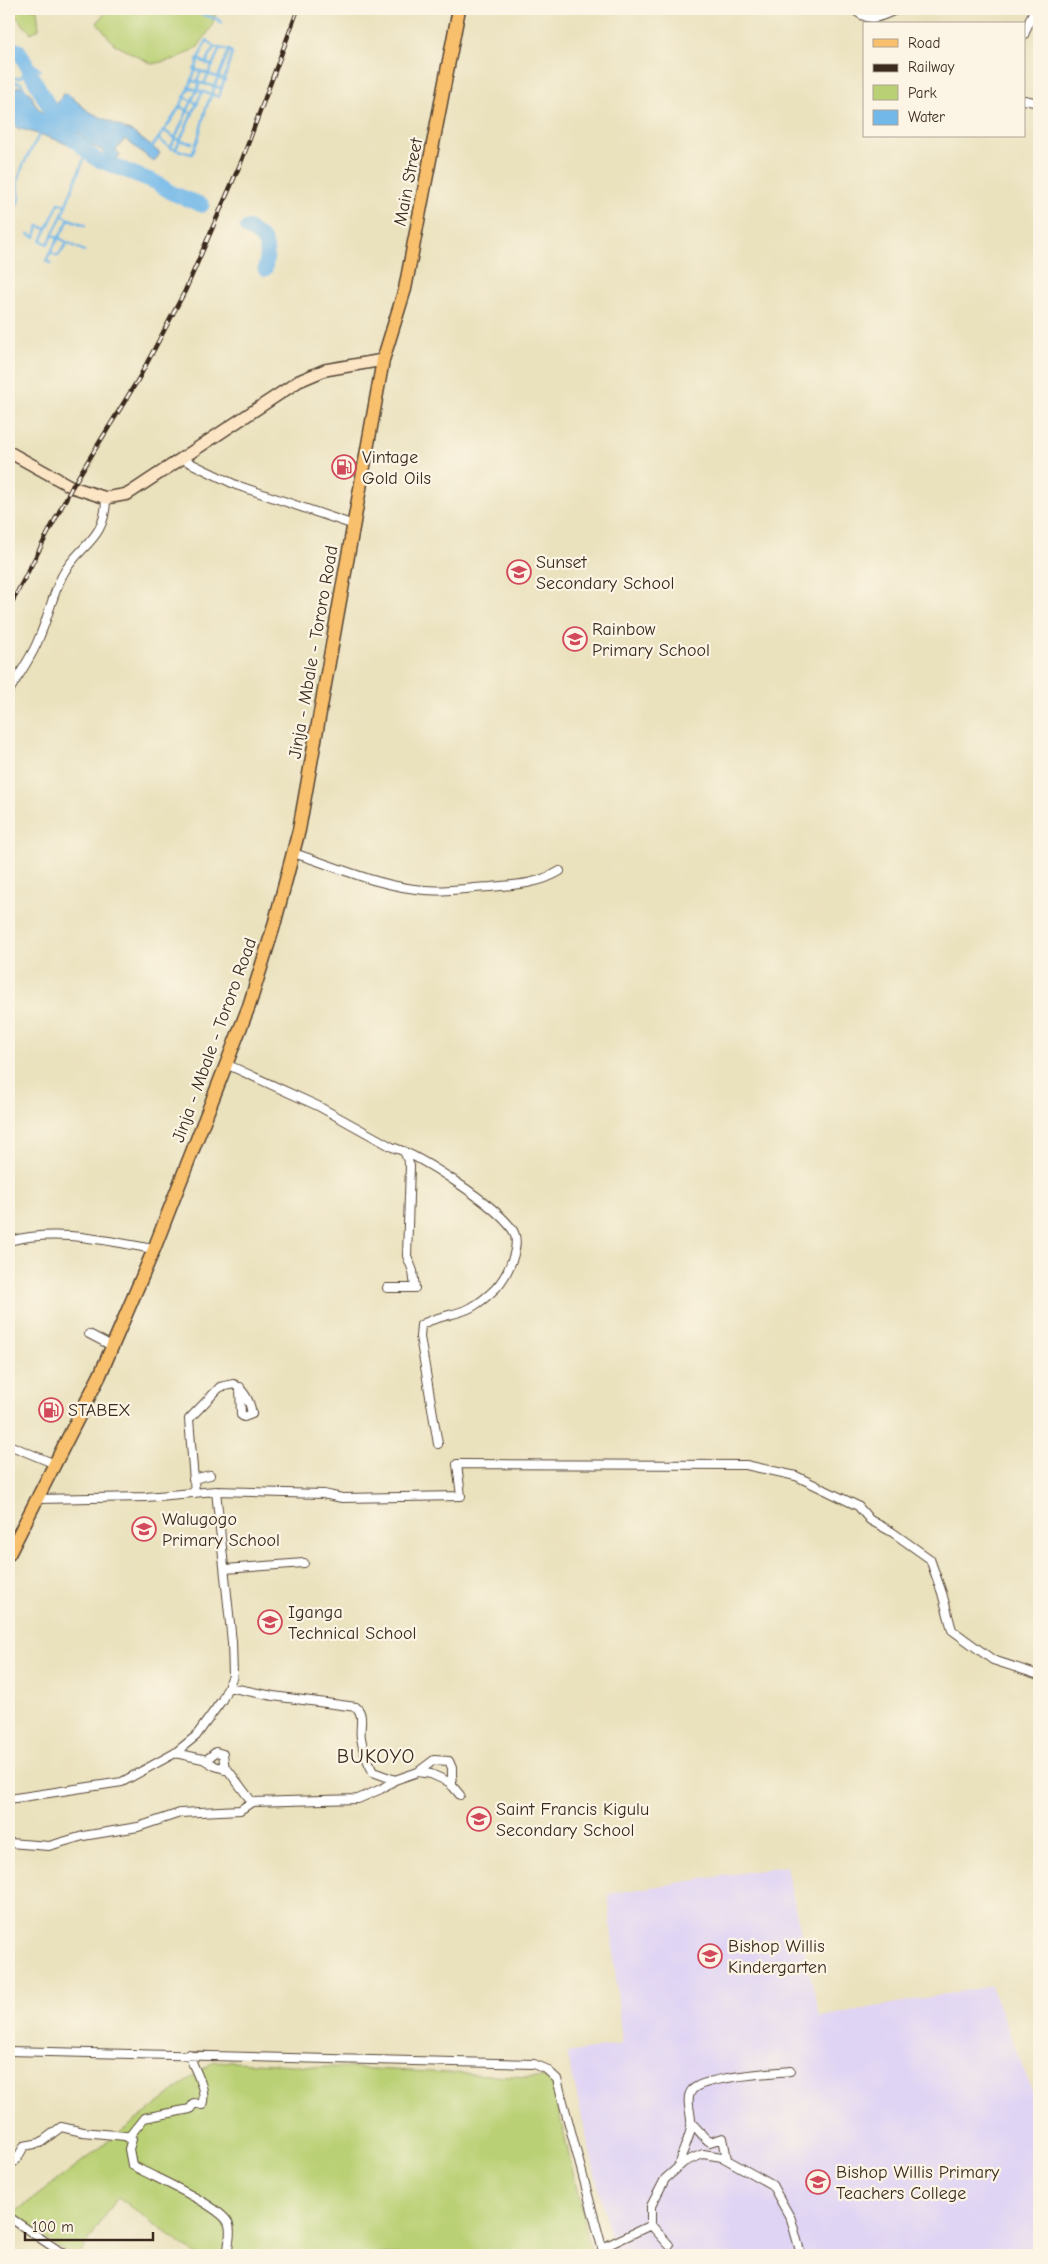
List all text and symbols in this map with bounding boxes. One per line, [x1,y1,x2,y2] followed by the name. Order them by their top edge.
[863,22,1026,138] legend
[908,34,940,52] text: Road
[908,58,955,76] text: Railway
[908,84,937,102] text: Park
[908,108,945,126] text: Water
[390,135,427,228] street label: Main Street
[362,447,431,489] place label: Vintage Gold Oils
[331,454,357,480] fuel station icon: Vintage Gold Oils
[284,544,343,760] street label: Jinja - Mbale - Tororo Road
[536,552,674,594] place label: Sunset Secondary School
[506,559,532,585] school or university icon: Sunset Secondary School
[592,619,710,661] place label: Rainbow Primary School
[562,626,588,652] school or university icon: Rainbow Primary School
[168,935,261,1145] street label: Jinja - Mbale - Tororo Road
[38,1397,64,1423] fuel station icon: STABEX
[68,1400,131,1421] place label: STABEX
[162,1509,280,1551] place label: Walugogo Primary School
[131,1516,157,1542] school or university icon: Walugogo Primary School
[288,1602,417,1644] place label: Iganga Technical School
[257,1609,283,1635] school or university icon: Iganga Technical School
[337,1745,415,1768] district label: BUKOYO
[496,1799,649,1841] place label: Saint Francis Kigulu Secondary School
[466,1806,492,1832] school or university icon: Saint Francis Kigulu Secondary School
[728,1936,827,1978] place label: Bishop Willis Kindergarten
[697,1943,723,1969] school or university icon: Bishop Willis Kindergarten
[836,2162,1000,2204] place label: Bishop Willis Primary Teachers College
[805,2169,831,2195] school or university icon: Bishop Willis Primary Teachers College
[25,2209,152,2241] scale bar
[32,2218,74,2236] text: 100 m

